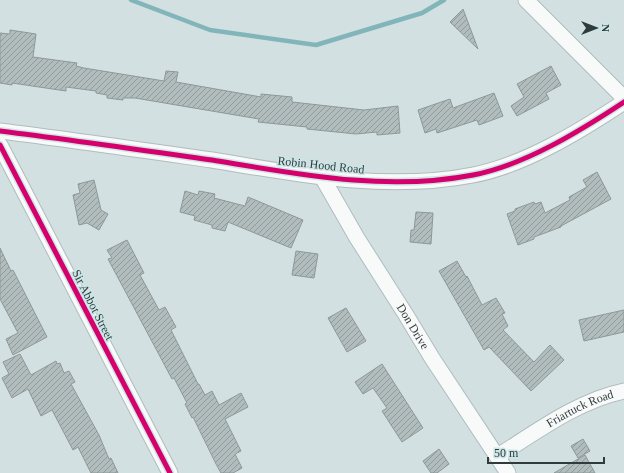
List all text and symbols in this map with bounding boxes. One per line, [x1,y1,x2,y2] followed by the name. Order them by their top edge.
[576,8,616,48] north arrow
[600,24,612,32] text: N
[277,153,365,177] street label: Robin Hood Road
[69,267,117,343] street label: Sir Abbot Street
[394,301,432,352] street label: Don Drive
[544,387,615,430] street label: Friartuck Road
[488,439,604,465] scale bar
[494,446,519,460] text: 50 m

